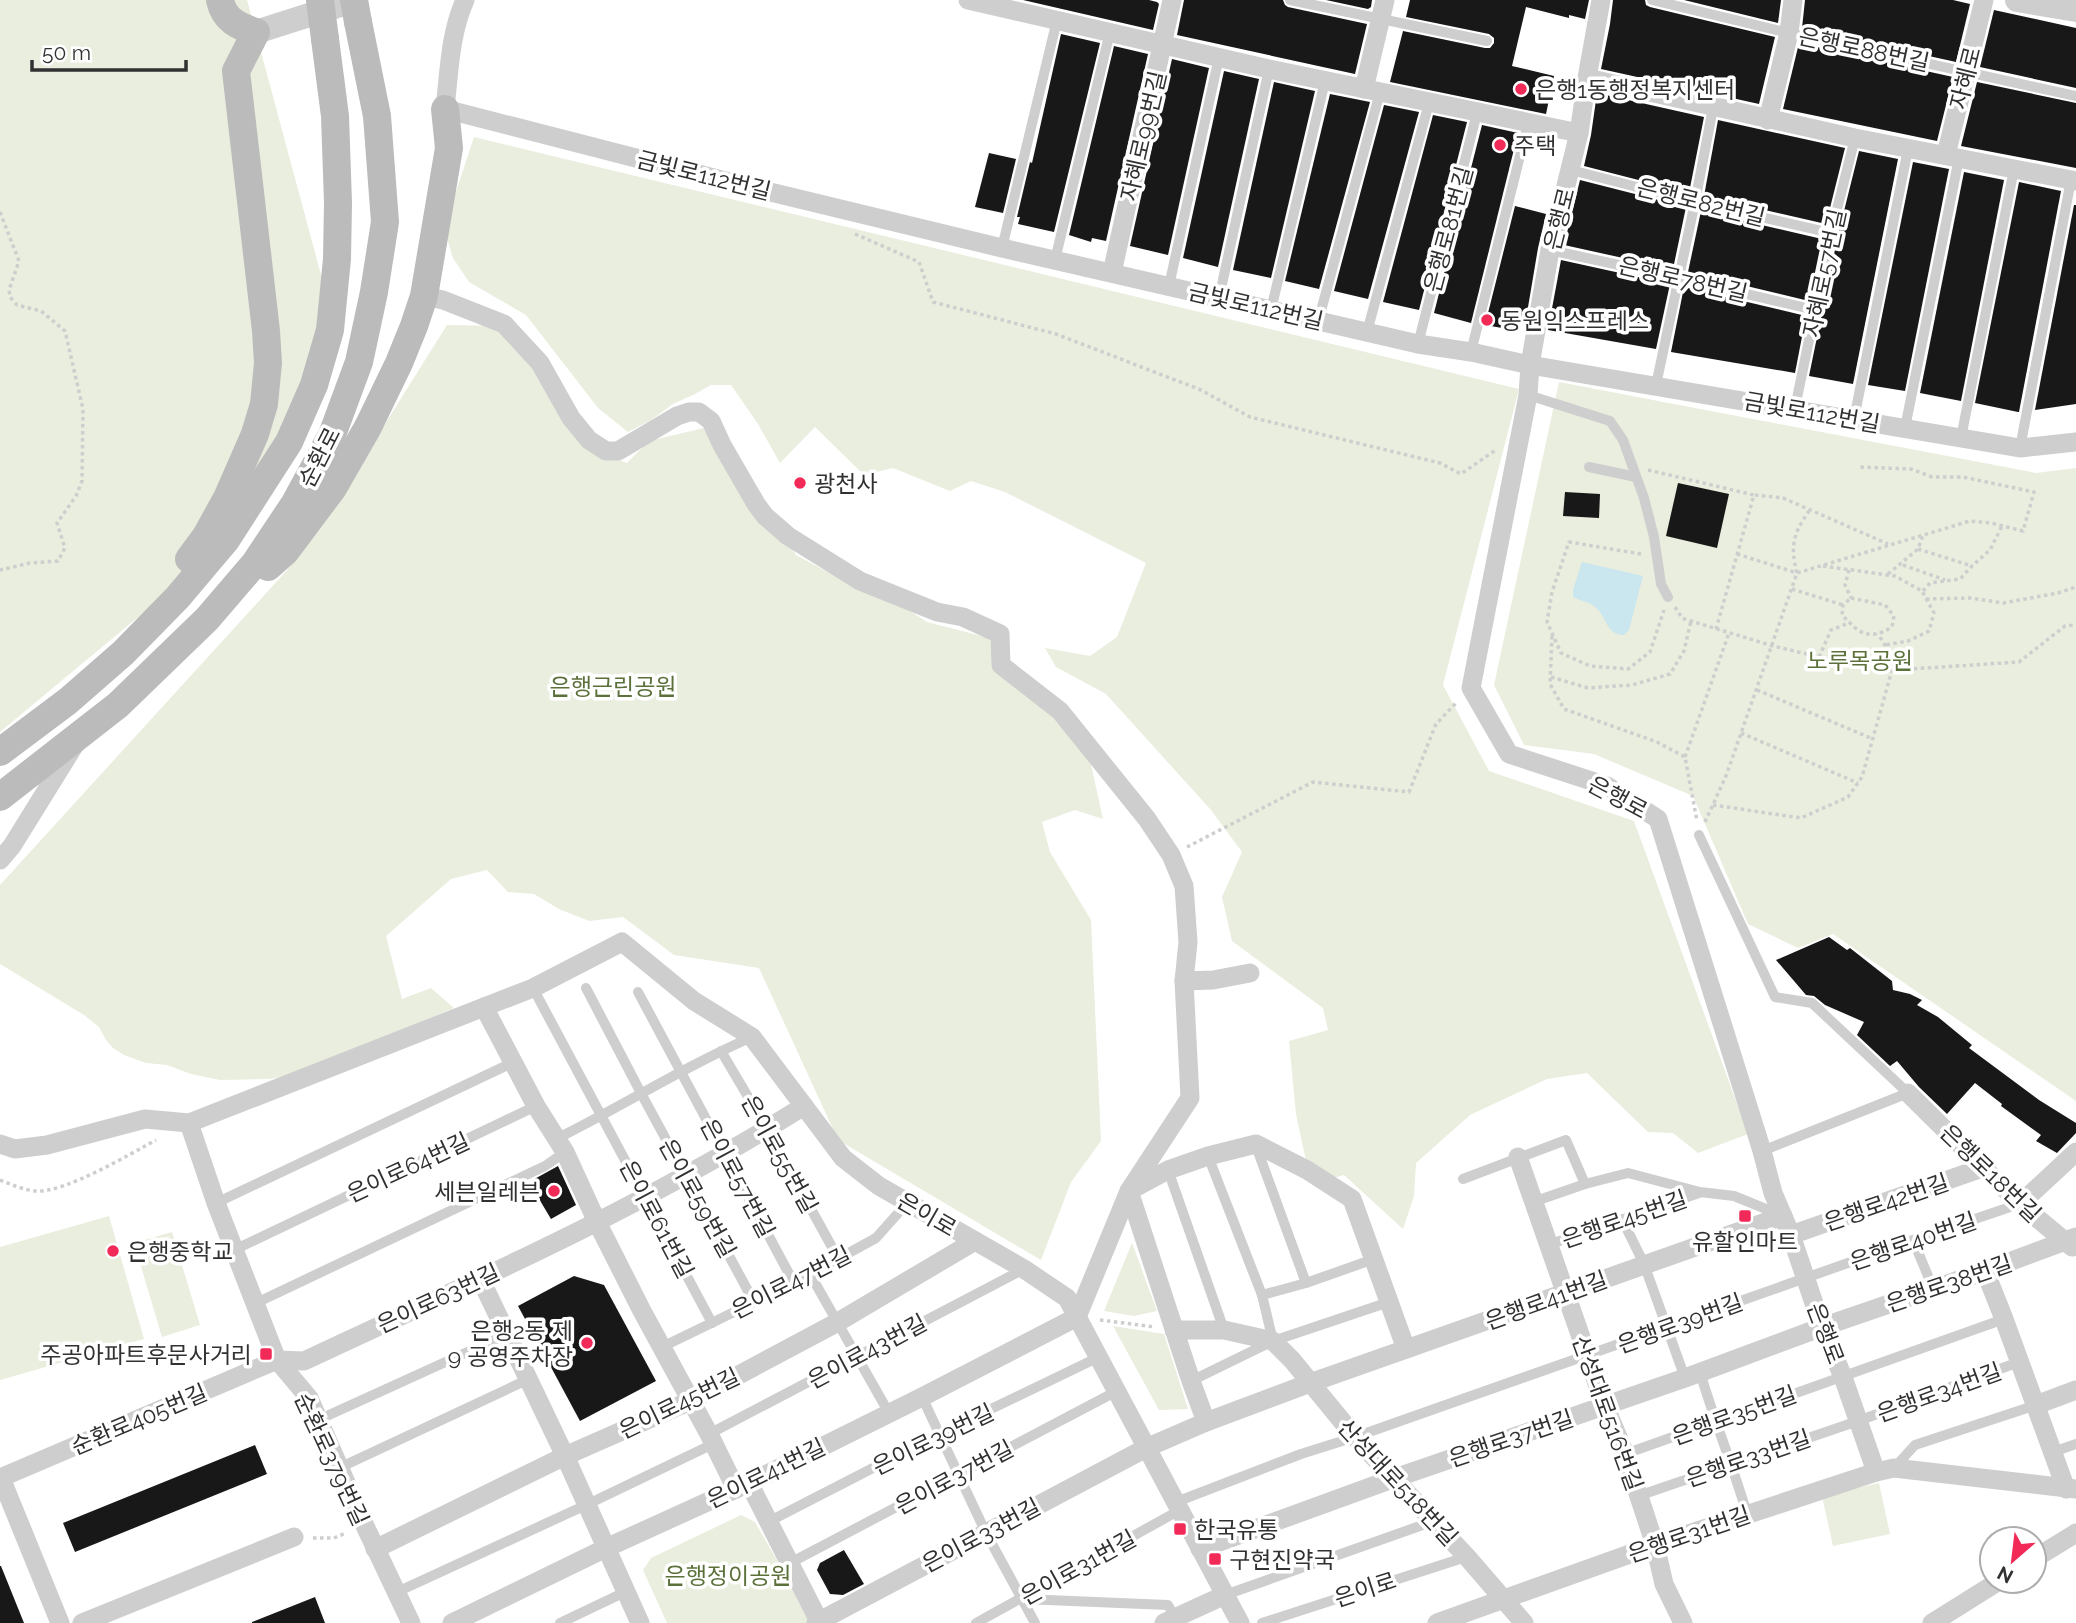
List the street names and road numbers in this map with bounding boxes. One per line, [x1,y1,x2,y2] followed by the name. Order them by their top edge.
[1796,22,1932,76] street label: 은행로88번길
[1944,44,1986,112] street label: 자혜로
[1115,68,1171,204] street label: 자혜로99번길
[634,145,774,205] street label: 금빛로112번길
[1418,163,1478,295] street label: 은행로81번길
[1634,173,1768,231] street label: 은행로82번길
[1538,185,1580,253] street label: 은행로
[1797,206,1851,340] street label: 자혜로57번길
[1616,251,1750,307] street label: 은행로78번길
[1186,277,1326,335] street label: 금빛로112번길
[1742,387,1882,437] street label: 금빛로112번길
[293,423,345,491] street label: 순환로
[1584,770,1652,824] street label: 은행로
[736,1090,824,1218] street label: 은이로55번길
[695,1114,781,1242] street label: 은이로57번길
[1935,1118,2047,1228] street label: 은행로18번길
[342,1127,474,1207] street label: 은이로64번길
[654,1134,742,1262] street label: 은이로59번길
[615,1155,699,1283] street label: 은이로61번길
[1820,1168,1952,1236] street label: 은행로42번길
[1558,1185,1690,1253] street label: 은행로45번길
[893,1186,961,1242] street label: 은이로
[1846,1207,1980,1275] street label: 은행로40번길
[727,1240,855,1324] street label: 은이로47번길
[1882,1249,2016,1317] street label: 은행로38번길
[372,1258,504,1338] street label: 은이로63번길
[1481,1265,1611,1335] street label: 은행로41번길
[1614,1288,1746,1358] street label: 은행로39번길
[1802,1299,1850,1367] street label: 은행로
[803,1308,931,1394] street label: 은이로43번길
[1567,1332,1649,1494] street label: 산성대로516번길
[1873,1357,2005,1427] street label: 은행로34번길
[614,1362,744,1444] street label: 은이로45번길
[67,1378,211,1460] street label: 순환로405번길
[1668,1380,1800,1450] street label: 은행로35번길
[289,1388,375,1530] street label: 순환로379번길
[868,1398,998,1480] street label: 은이로39번길
[1445,1404,1577,1472] street label: 은행로37번길
[1333,1413,1463,1551] street label: 산성대로518번길
[1682,1424,1814,1492] street label: 은행로33번길
[702,1433,830,1513] street label: 은이로41번길
[890,1435,1018,1519] street label: 은이로37번길
[917,1492,1045,1578] street label: 은이로33번길
[1624,1500,1754,1568] street label: 은행로31번길
[1016,1524,1140,1610] street label: 은이로31번길
[1331,1566,1399,1612] street label: 은이로

